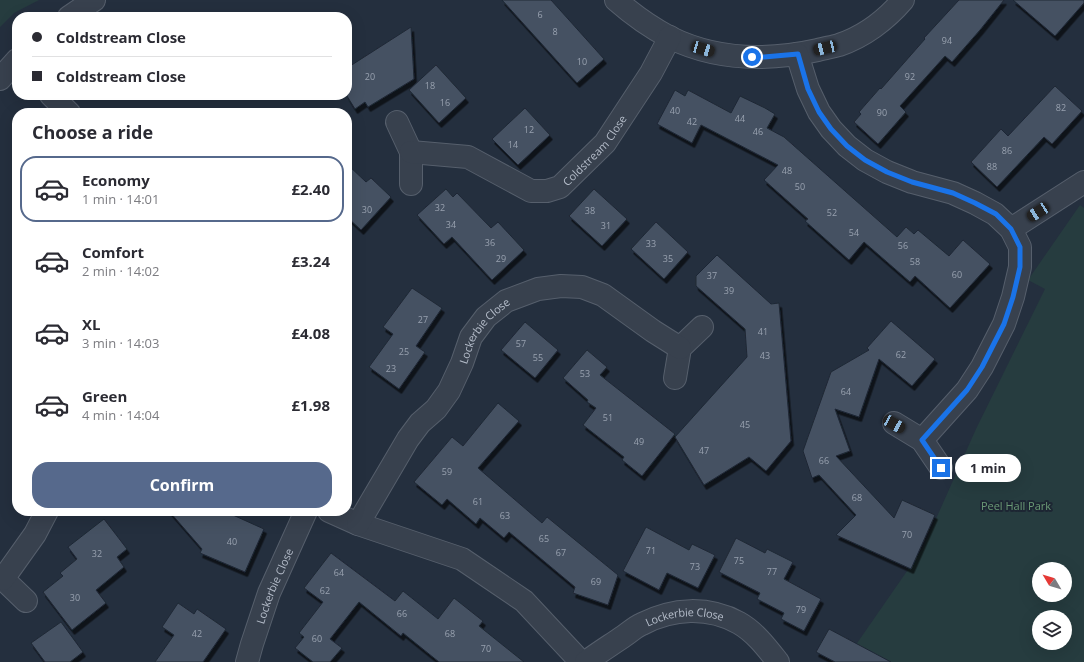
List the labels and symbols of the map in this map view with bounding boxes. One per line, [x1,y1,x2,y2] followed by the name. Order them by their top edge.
[537,8,543,21] house number: 6
[552,25,558,38] house number: 8
[942,34,952,47] house number: 94
[812,39,838,57] car
[690,40,716,58] car
[743,48,761,66] route start
[577,55,587,68] house number: 10
[365,70,375,83] house number: 20
[905,70,915,83] house number: 92
[425,79,435,92] house number: 18
[440,96,450,109] house number: 16
[1056,101,1066,114] house number: 82
[670,104,680,117] house number: 40
[877,106,887,119] house number: 90
[559,112,629,188] street label: Coldstream Close
[735,112,745,125] house number: 44
[687,115,697,128] house number: 42
[524,123,534,136] house number: 12
[753,125,763,138] house number: 46
[508,138,518,151] house number: 14
[1002,144,1012,157] house number: 86
[987,160,997,173] house number: 88
[782,164,792,177] house number: 48
[795,180,805,193] house number: 50
[1025,200,1051,224] car
[435,201,445,214] house number: 32
[362,203,372,216] house number: 30
[585,204,595,217] house number: 38
[827,206,837,219] house number: 52
[446,218,456,231] house number: 34
[601,219,611,232] house number: 31
[849,226,859,239] house number: 54
[485,236,495,249] house number: 36
[646,237,656,250] house number: 33
[898,239,908,252] house number: 56
[496,252,506,265] house number: 29
[663,252,673,265] house number: 35
[910,255,920,268] house number: 58
[952,268,962,281] house number: 60
[707,269,717,282] house number: 37
[724,284,734,297] house number: 39
[455,294,512,366] street label: Lockerbie Close
[418,313,428,326] house number: 27
[758,325,768,338] house number: 41
[516,337,526,350] house number: 57
[399,345,409,358] house number: 25
[896,348,906,361] house number: 62
[760,349,770,362] house number: 43
[533,351,543,364] house number: 55
[386,362,396,375] house number: 23
[580,367,590,380] house number: 53
[841,385,851,398] house number: 64
[603,411,613,424] house number: 51
[881,413,907,435] car
[740,418,750,431] house number: 45
[634,435,644,448] house number: 49
[699,444,709,457] house number: 47
[819,454,829,467] house number: 66
[955,454,1021,482] callout: 1 min
[932,459,950,477] route end
[442,465,452,478] house number: 59
[852,491,862,504] house number: 68
[473,495,483,508] house number: 61
[981,498,1051,513] park label: Peel Hall Park
[500,509,510,522] house number: 63
[902,528,912,541] house number: 70
[539,532,549,545] house number: 65
[227,535,237,548] house number: 40
[646,544,656,557] house number: 71
[252,545,296,625] street label: Lockerbie Close
[556,546,566,559] house number: 67
[92,547,102,560] house number: 32
[734,554,744,567] house number: 75
[690,560,700,573] house number: 73
[1032,562,1072,602] north arrow
[767,565,777,578] house number: 77
[334,566,344,579] house number: 64
[591,575,601,588] house number: 69
[320,584,330,597] house number: 62
[70,591,80,604] house number: 30
[796,603,806,616] house number: 79
[643,604,726,629] street label: Lockerbie Close
[397,607,407,620] house number: 66
[192,627,202,640] house number: 42
[445,627,455,640] house number: 68
[312,632,322,645] house number: 60
[481,642,491,655] house number: 70

